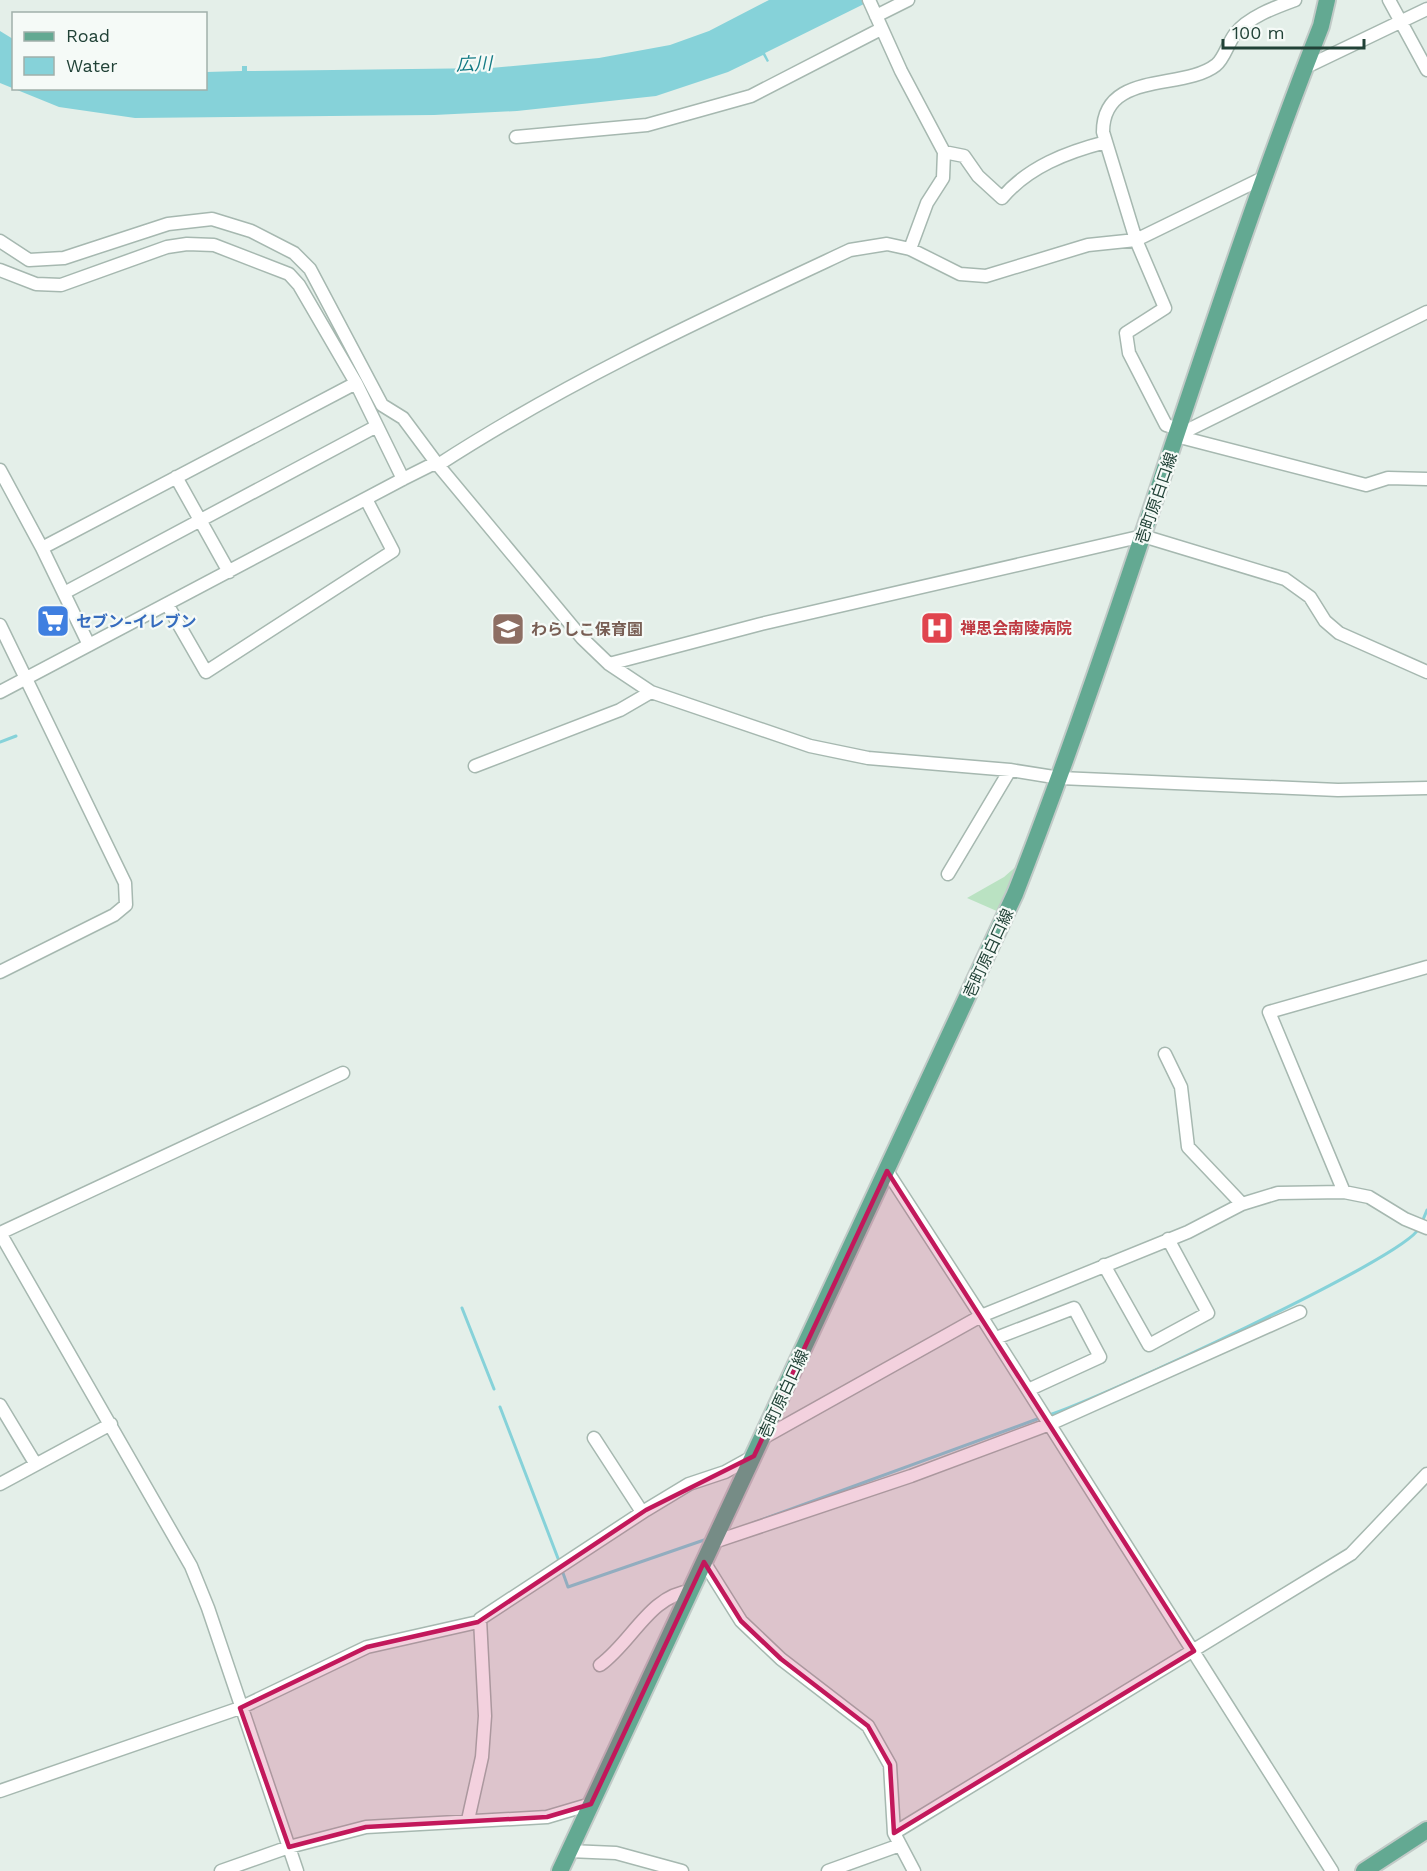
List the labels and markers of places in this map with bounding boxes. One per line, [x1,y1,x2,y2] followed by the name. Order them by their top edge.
[35,603,71,639] supermarket icon: セブン-イレブン
[919,610,955,646] hospital icon: 禅思会南陵病院
[490,611,526,647] school or university icon: わらしこ保育園
[76,612,196,631] place label: セブン-イレブン
[960,619,1072,638] place label: 禅思会南陵病院
[531,620,643,639] place label: わらしこ保育園

